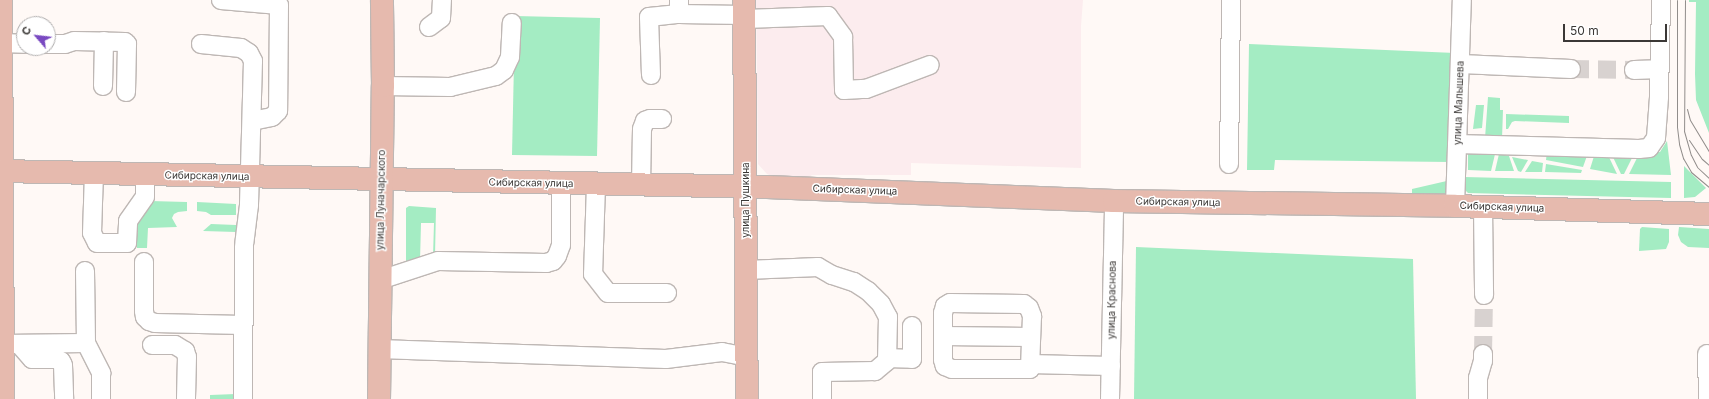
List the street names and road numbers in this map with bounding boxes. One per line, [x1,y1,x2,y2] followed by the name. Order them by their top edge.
[1452,61,1466,145] street label: улица Малышева
[374,150,388,250] street label: улица Луначарского
[740,162,752,238] street label: улица Пушкина
[165,169,249,183] street label: Сибирская улица
[489,176,573,190] street label: Сибирская улица
[812,183,898,197] street label: Сибирская улица
[1136,195,1220,209] street label: Сибирская улица
[1459,200,1545,214] street label: Сибирская улица
[1105,261,1119,339] street label: улица Краснова

